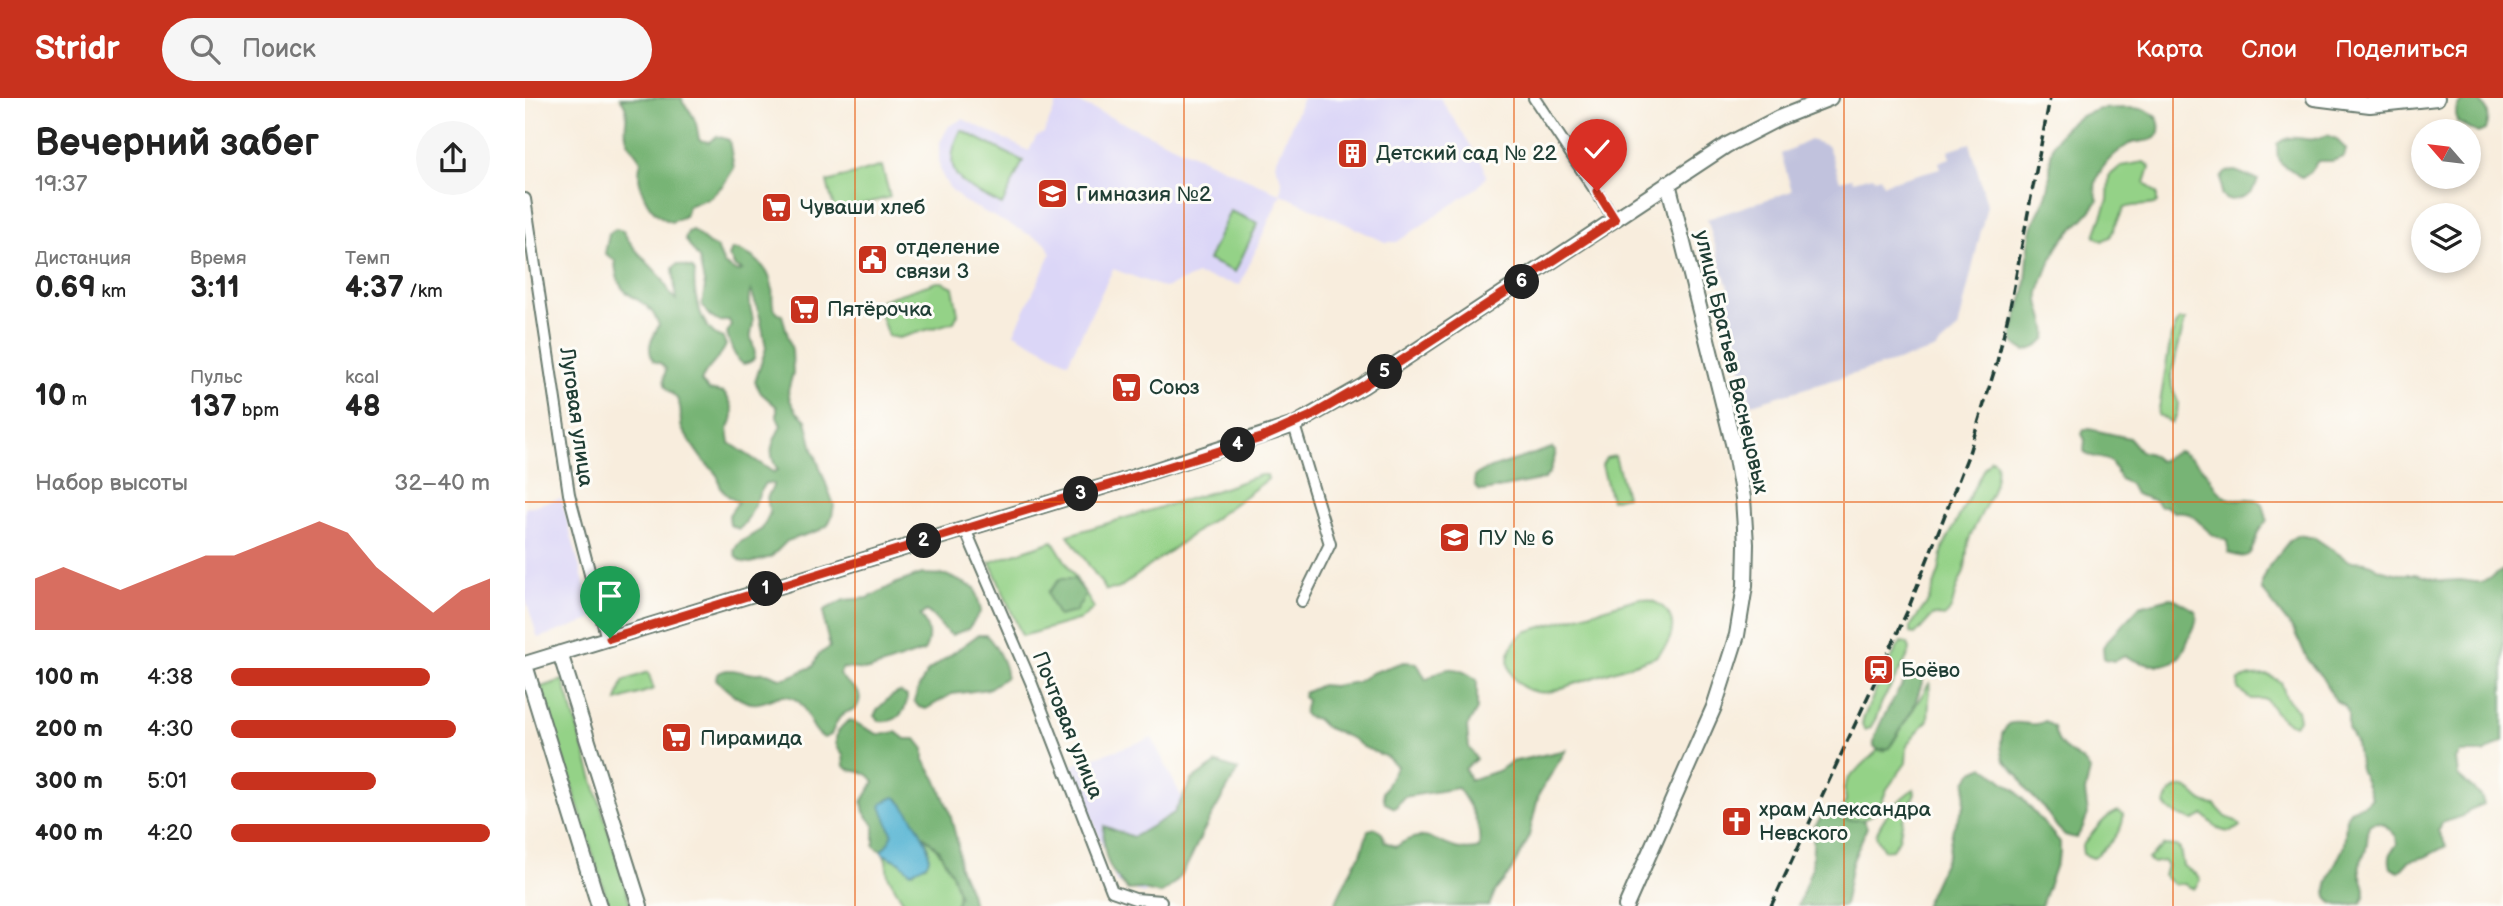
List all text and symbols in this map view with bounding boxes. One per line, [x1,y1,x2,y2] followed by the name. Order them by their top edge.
[162,18,652,81] search box
[35,29,120,69] text: Stridr
[186,30,224,68] icon: search
[242,34,316,65] text: Поиск
[2136,35,2203,64] text: Карта
[2241,35,2297,64] text: Слои
[2335,35,2468,64] text: Поделиться
[1567,119,1627,191] pin
[2411,119,2481,189] north arrow
[2411,119,2481,273] map controls
[35,121,319,166] text: Вечерний забег
[416,121,490,195] button: share
[1578,130,1616,168] icon: check
[1336,136,1370,170] building icon: Детский сад № 22
[1376,141,1558,166] place label: Детский сад № 22
[35,170,87,198] text: 19:37
[1036,177,1070,211] school or university icon: Гимназия №2
[1076,182,1212,207] place label: Гимназия №2
[760,190,794,224] supermarket icon: Чуваши хлеб
[800,195,925,220] place label: Чуваши хлеб
[2411,203,2481,273] button: layers
[1689,228,1774,497] street label: улица Братьев Васнецовых
[896,235,1000,284] place label: отделение связи 3
[856,242,890,276] public building icon: отделение связи 3
[35,247,131,270] text: Дистанция
[190,247,246,270] text: Время
[345,247,390,270] text: Темп
[1504,264,1539,300] pin: 6
[35,270,96,306] text: 0.69
[190,270,240,306] text: 3:11
[345,270,404,306] text: 4:37
[1516,270,1527,293] text: 6
[96,280,126,303] text: km
[404,280,443,303] text: /km
[787,292,821,326] supermarket icon: Пятёрочка
[827,297,933,322] place label: Пятёрочка
[554,345,599,489] street label: Луговая улица
[1367,354,1403,390] pin: 5
[1379,360,1390,383] text: 5
[190,366,243,389] text: Пульс
[345,366,379,389] text: kcal
[1109,370,1143,404] supermarket icon: Союз
[1149,375,1200,400] place label: Союз
[35,378,66,414] text: 10
[66,388,87,411] text: m
[190,389,237,425] text: 137
[345,389,381,425] text: 48
[237,399,279,422] text: bpm
[1221,428,1255,462] pin: 4
[1232,433,1243,456] text: 4
[35,469,188,497] text: Набор высоты
[394,469,490,497] text: 32–40 m
[1063,476,1099,512] pin: 3
[1075,482,1086,505] text: 3
[1438,521,1472,555] school or university icon: ПУ № 6
[907,524,941,558] pin: 2
[1478,526,1554,551] place label: ПУ № 6
[918,529,929,552] text: 2
[580,566,640,638] pin
[749,572,783,606] pin: 1
[591,577,629,615] icon: arrive
[762,577,770,600] text: 1
[1027,648,1109,803] street label: Почтовая улица
[1861,653,1895,687] station icon: Боёво
[1901,658,1960,683] place label: Боёво
[35,663,99,691] text: 100 m
[147,663,193,691] text: 4:38
[35,715,103,743] text: 200 m
[147,715,193,743] text: 4:30
[660,721,694,755] supermarket icon: Пирамида
[700,726,803,751] place label: Пирамида
[35,767,103,795] text: 300 m
[147,767,187,795] text: 5:01
[1759,797,1932,846] place label: храм Александра Невского
[1719,804,1753,838] church icon: храм Александра Невского
[35,819,103,847] text: 400 m
[147,819,193,847] text: 4:20

